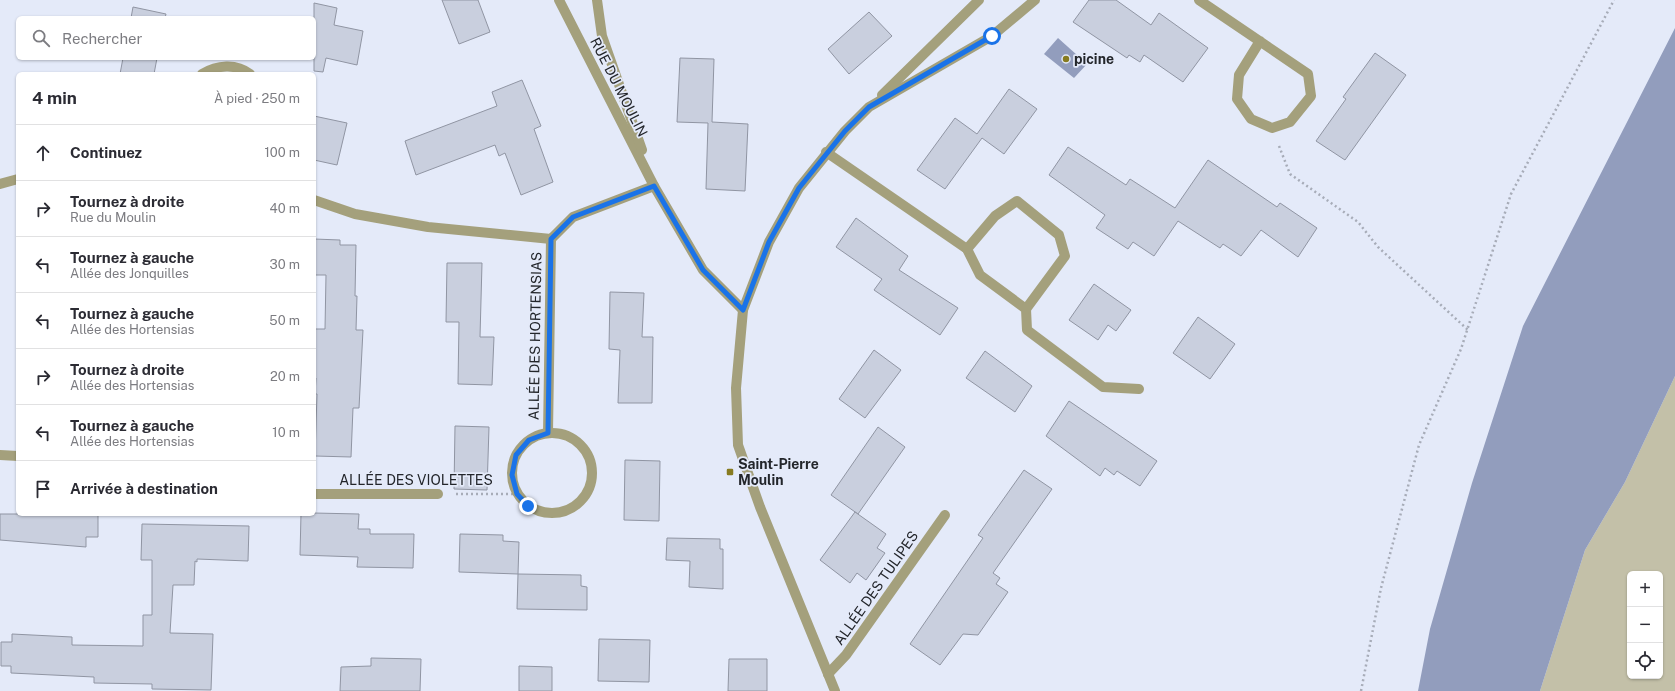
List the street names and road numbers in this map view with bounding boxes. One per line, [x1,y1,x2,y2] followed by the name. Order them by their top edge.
[587,35,651,139] street label: RUE DU MOULIN
[525,252,544,420] street label: ALLÉE DES HORTENSIAS
[339,471,493,488] street label: ALLÉE DES VIOLETTES
[830,527,921,648] street label: ALLÉE DES TULIPES

